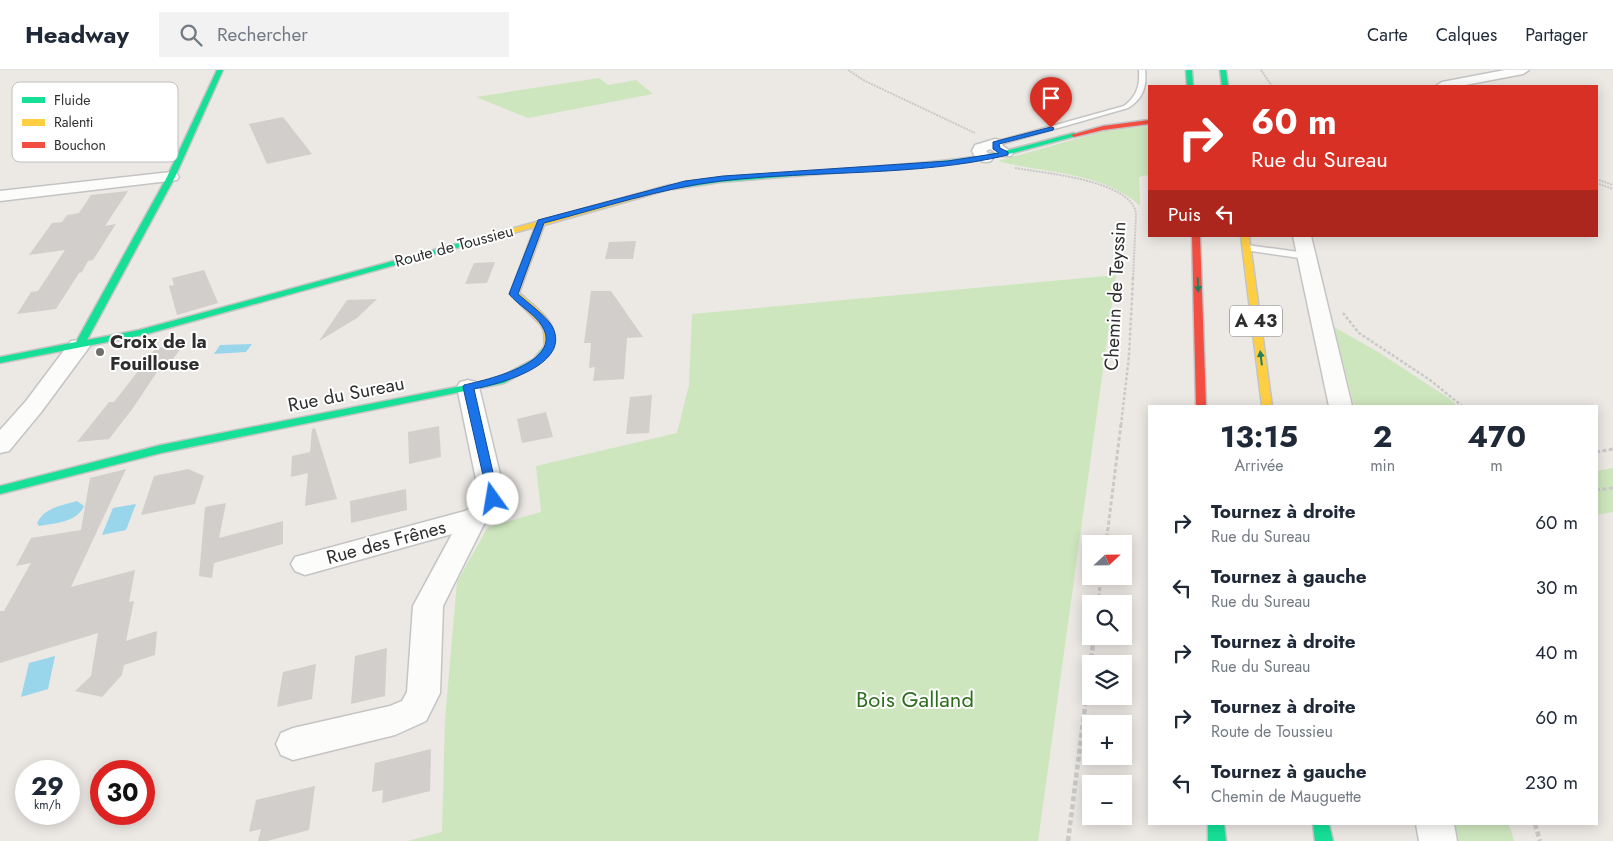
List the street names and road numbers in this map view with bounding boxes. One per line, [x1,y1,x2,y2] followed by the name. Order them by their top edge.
[392,219,516,273] street label: Route de Toussieu
[1098,221,1132,371] street label: Chemin de Teyssin
[1230,306,1282,336] road number: A 43
[285,369,407,419] street label: Rue du Sureau
[323,513,449,571] street label: Rue des Frênes

